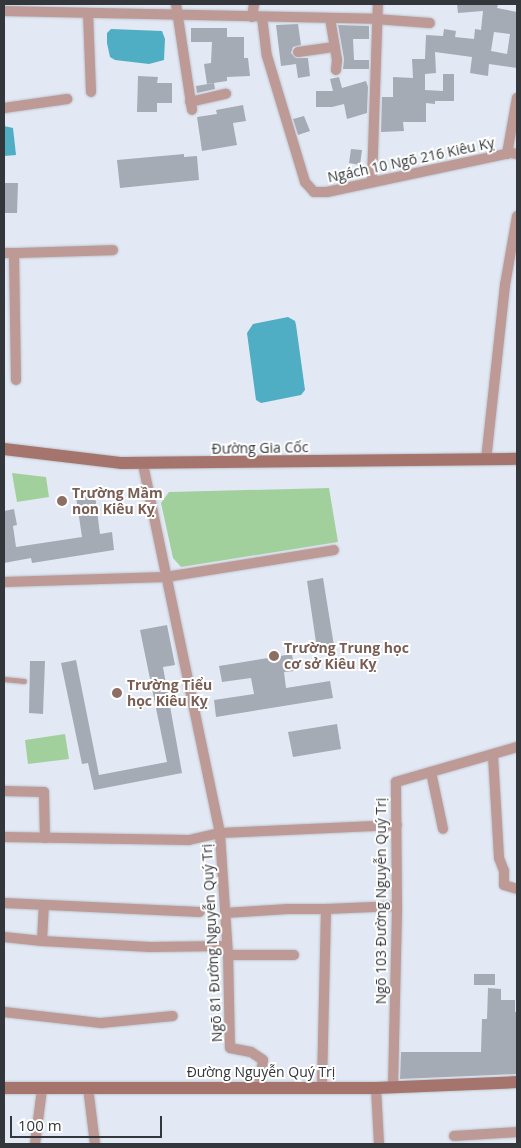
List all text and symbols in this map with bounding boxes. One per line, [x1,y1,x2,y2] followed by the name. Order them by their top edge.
[326,134,496,186] street label: Ngách 10 Ngõ 216 Kiêu Kỵ
[211,439,309,457] street label: Đường Gia Cốc
[72,485,163,518] place label: Trường Mầm non Kiêu Kỵ
[56,495,68,507] marker: Trường Mầm non Kiêu Kỵ
[284,640,409,672] place label: Trường Trung học cơ sở Kiêu Kỵ
[268,650,280,662] marker: Trường Trung học cơ sở Kiêu Kỵ
[127,677,212,710] place label: Trường Tiểu học Kiêu Kỵ
[111,687,123,699] marker: Trường Tiểu học Kiêu Kỵ
[373,798,389,1004] street label: Ngõ 103 Đường Nguyễn Quý Trị
[198,843,226,1043] street label: Ngõ 81 Đường Nguyễn Quý Trị
[187,1064,335,1080] street label: Đường Nguyễn Quý Trị
[12,1106,165,1138] scale bar
[18,1115,62,1135] text: 100 m

